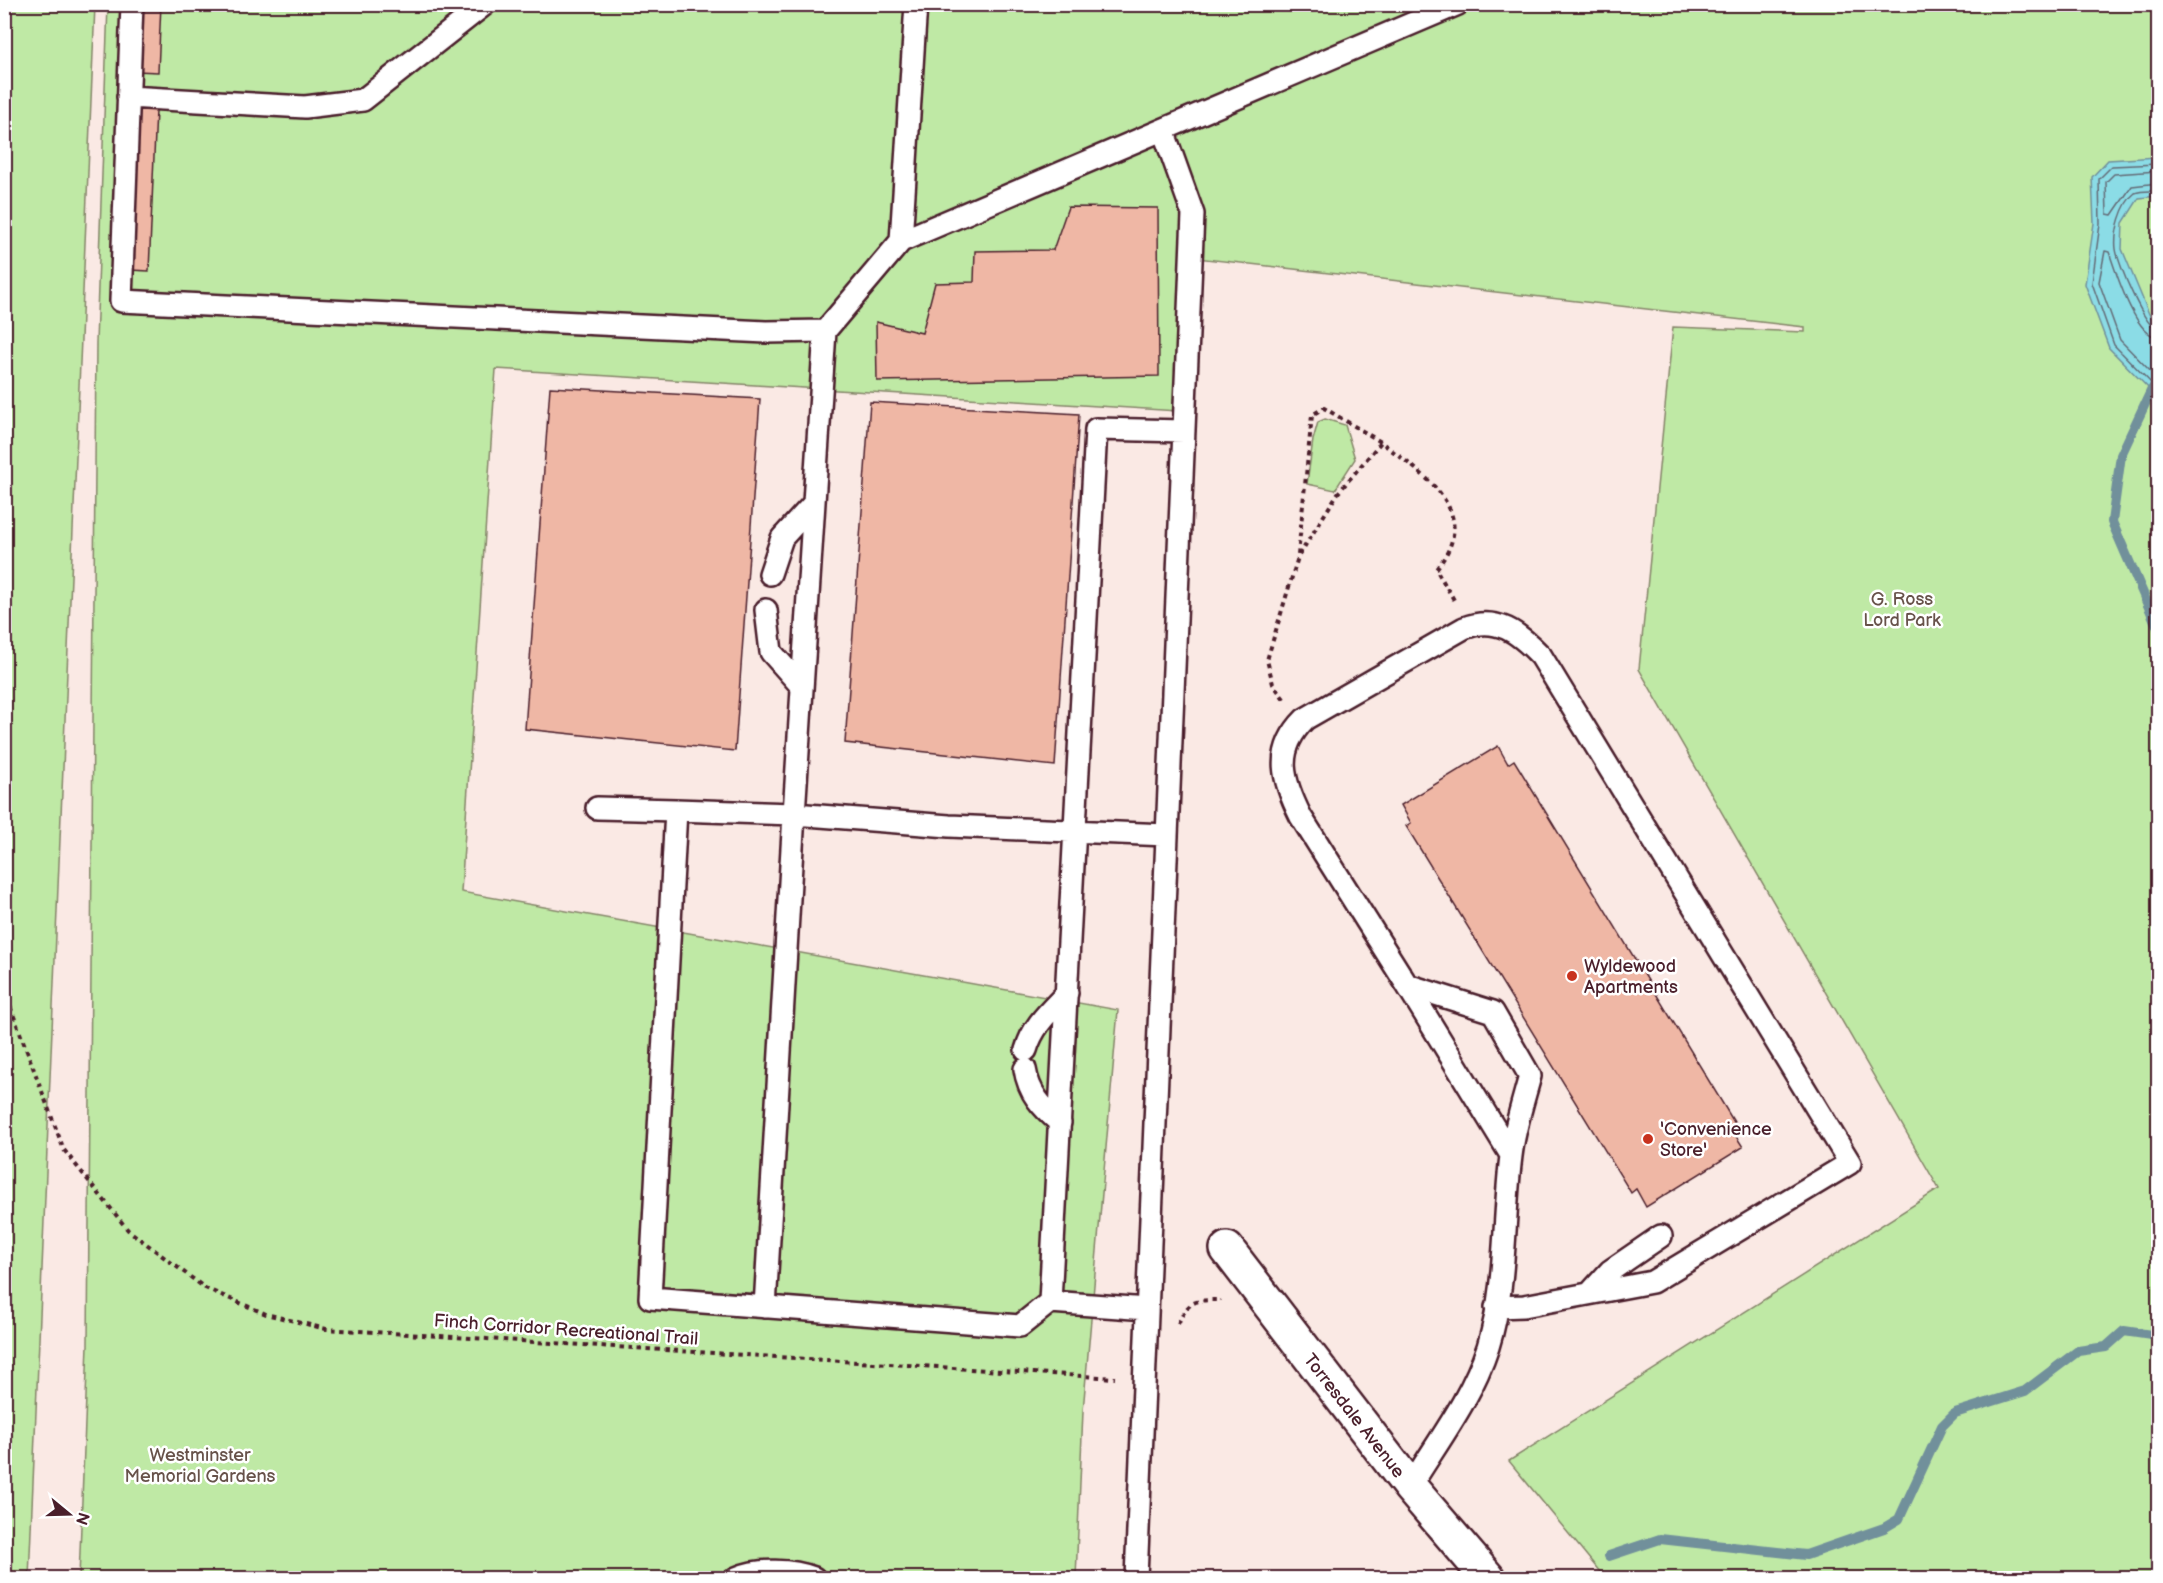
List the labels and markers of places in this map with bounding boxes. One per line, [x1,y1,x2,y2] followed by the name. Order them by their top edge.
[1584,956,1678,998] place label: Wyldewood Apartments
[1565,969,1579,983] marker: Wyldewood Apartments
[1660,1119,1772,1161] place label: 'Convenience Store'
[1641,1132,1655,1146] marker: 'Convenience Store'

